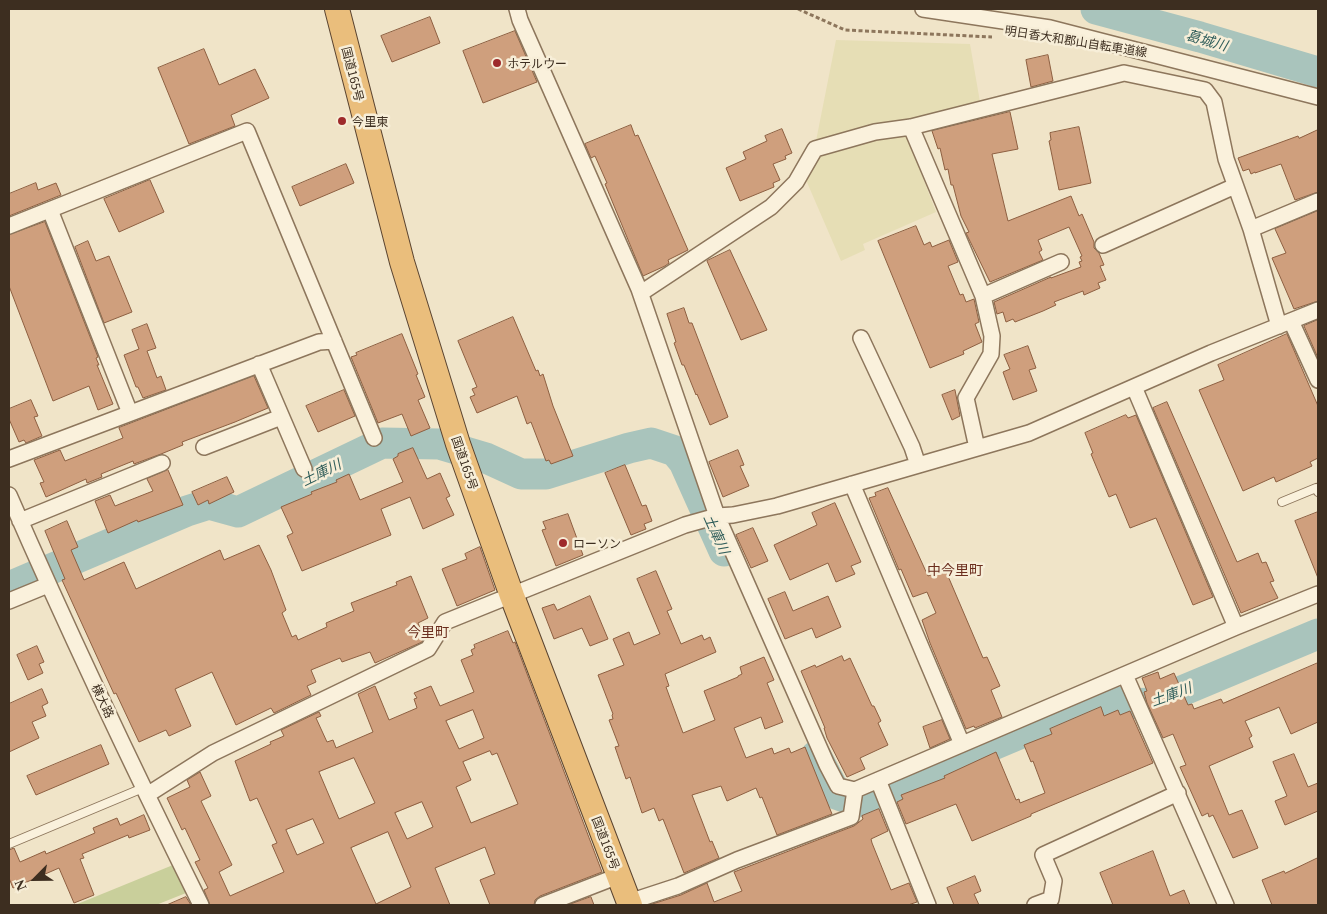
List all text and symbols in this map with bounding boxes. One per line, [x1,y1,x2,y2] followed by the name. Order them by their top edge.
[1004,23,1148,59] street label: 明日香大和郡山自転車道線
[1184,26,1230,54] water label: 葛城川
[339,45,367,103] street label: 国道165号
[507,56,567,70] place label: ホテルウー
[491,57,503,69] marker: ホテルウー
[352,114,388,128] place label: 今里東
[336,115,348,127] marker: 今里東
[449,434,481,492] street label: 国道165号
[298,455,344,489] water label: 土庫川
[701,511,733,557] water label: 土庫川
[573,536,621,550] place label: ローソン
[557,537,569,549] marker: ローソン
[927,562,983,578] district label: 中今里町
[407,624,449,640] district label: 今里町
[1148,679,1194,709] water label: 土庫川
[89,682,117,720] street label: 横大路
[589,814,623,872] street label: 国道165号
[10,854,60,904] north arrow
[12,877,30,893] text: N

